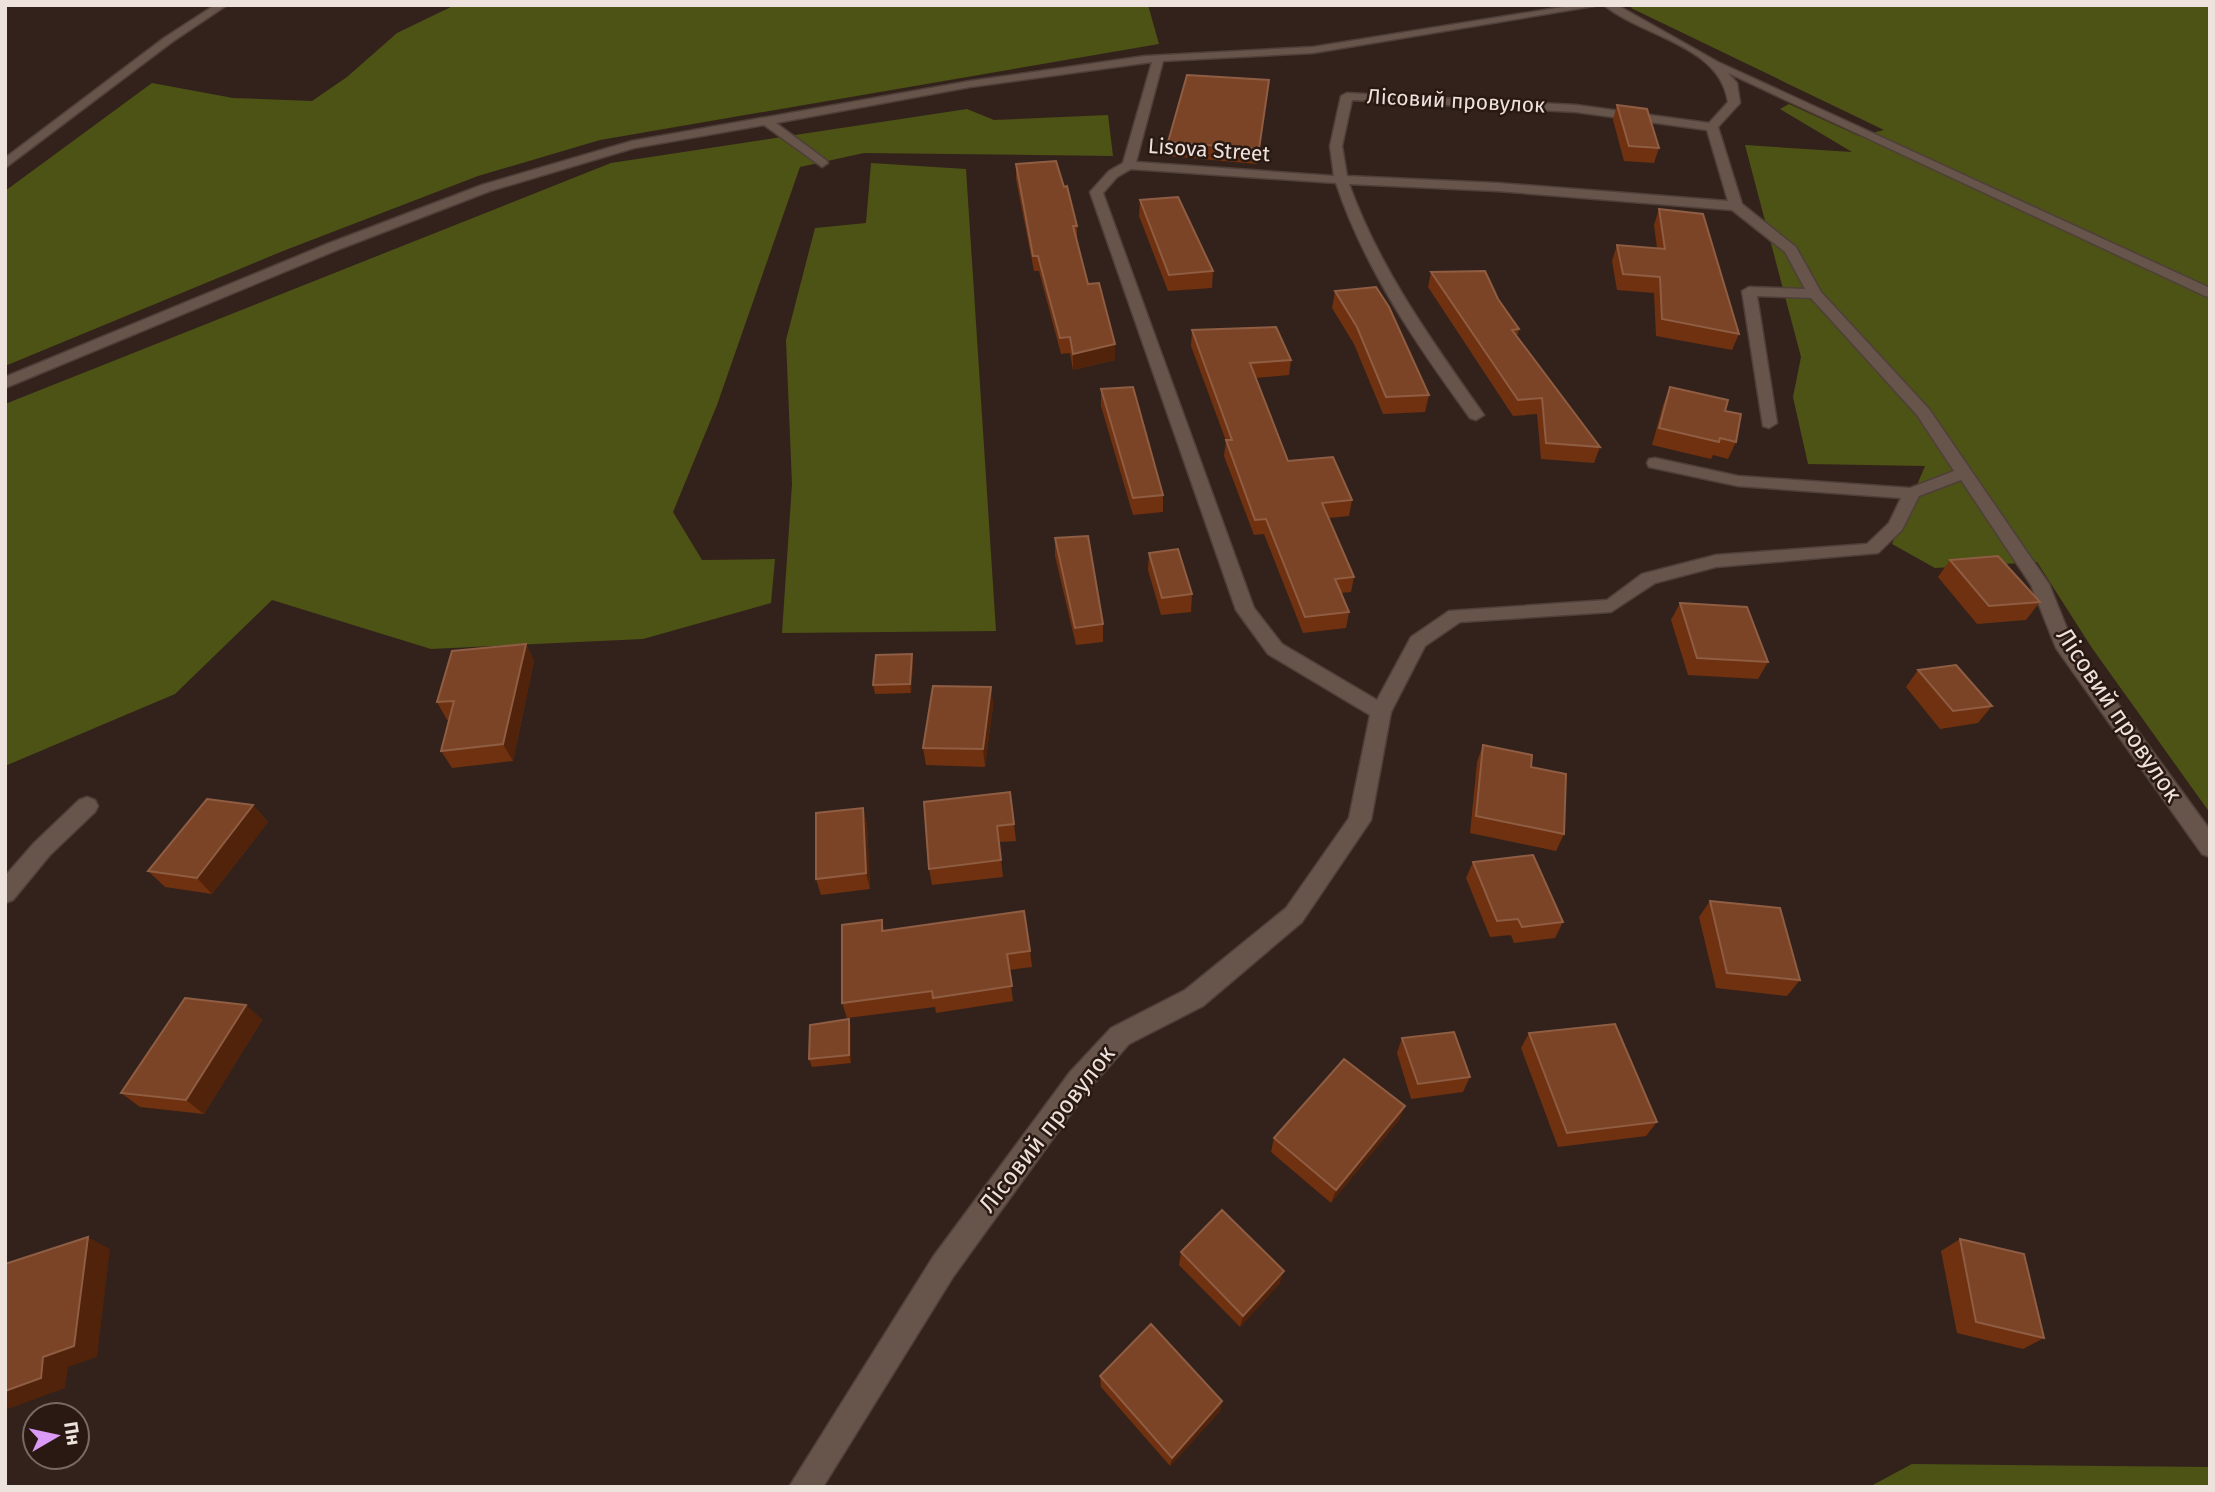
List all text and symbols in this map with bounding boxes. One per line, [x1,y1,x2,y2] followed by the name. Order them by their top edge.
[1366,83,1546,119] street label: Лісовий провулок
[1147,133,1271,167] street label: Lisova Street
[2050,623,2188,808] street label: Лісовий провулок
[973,1040,1121,1218] street label: Лісовий провулок
[21,1401,91,1471] north arrow
[59,1420,86,1447] text: Пн

